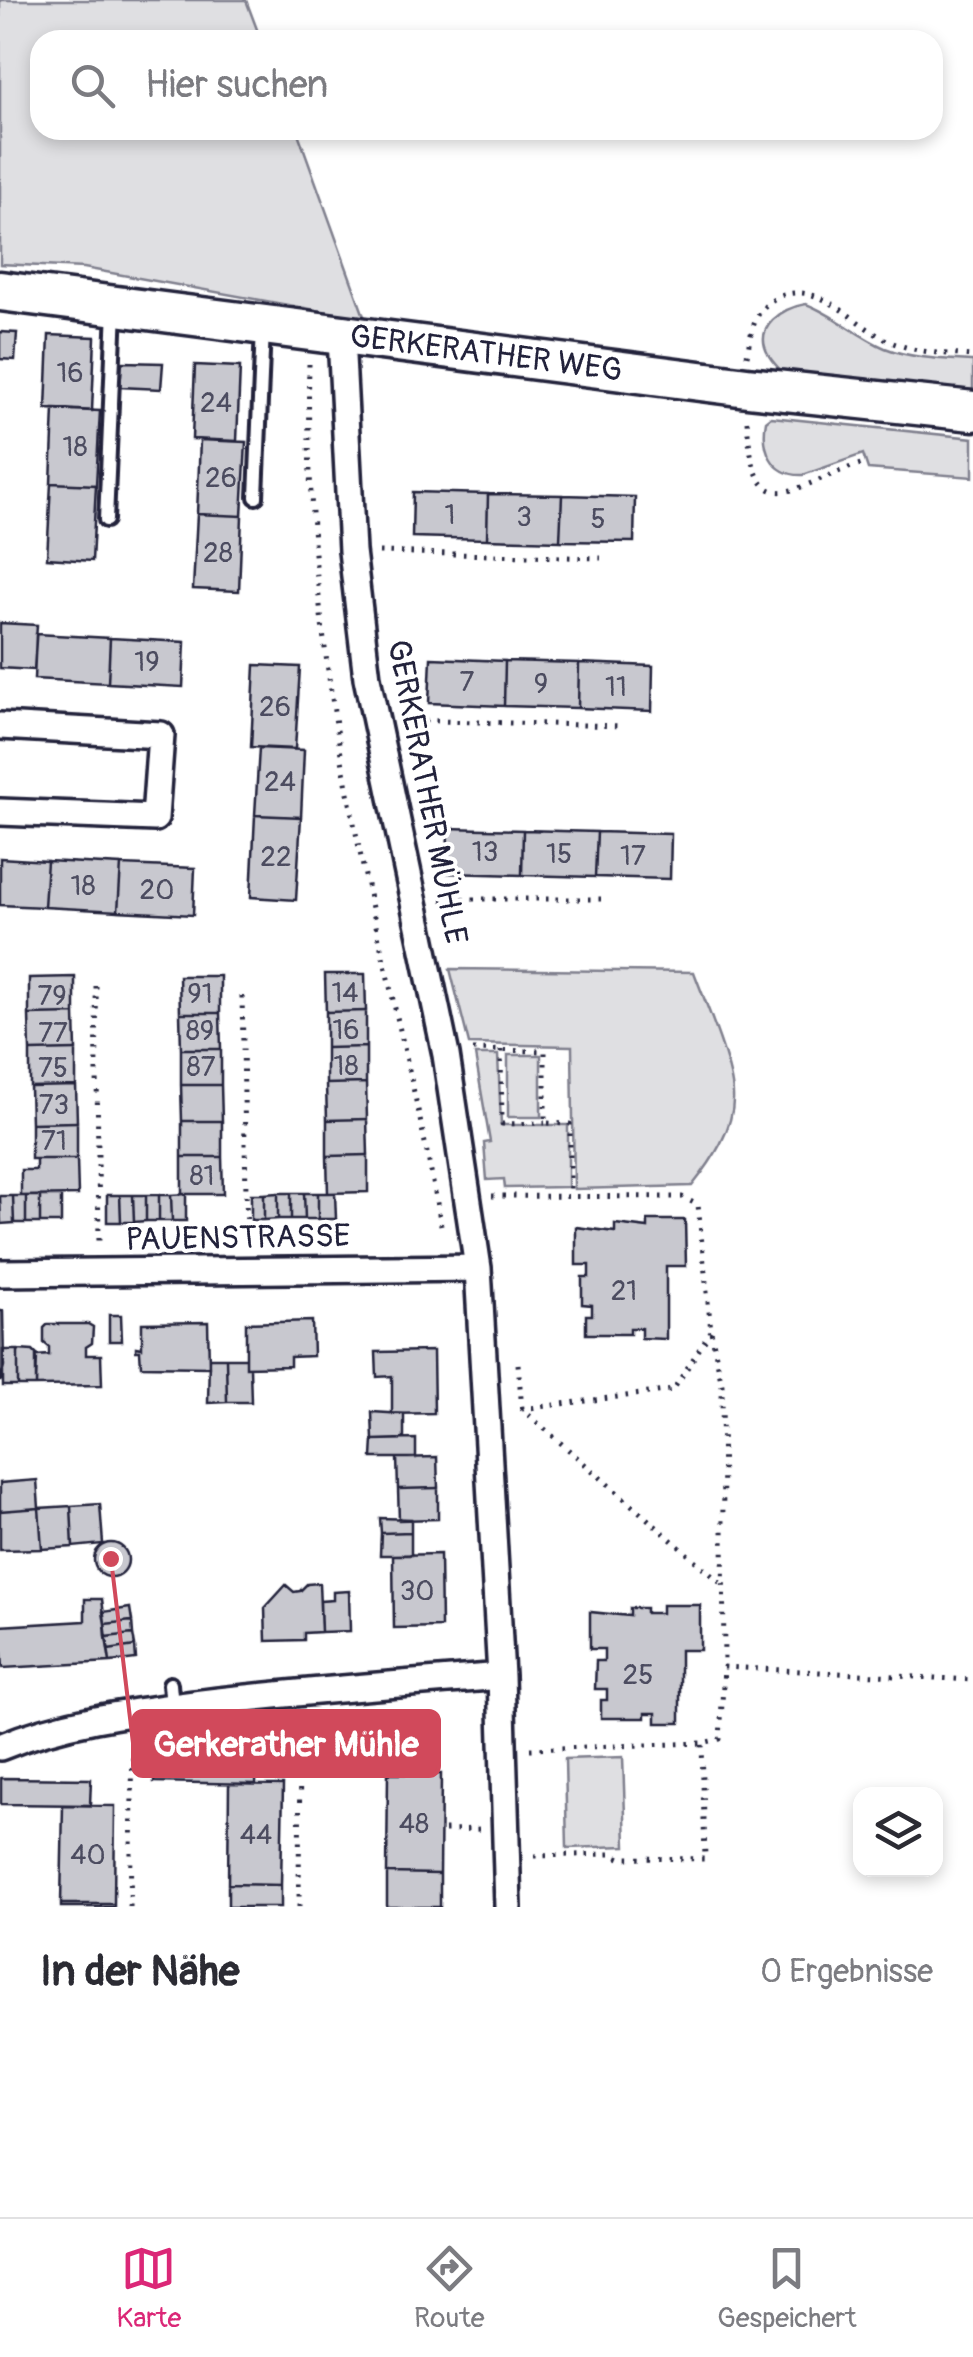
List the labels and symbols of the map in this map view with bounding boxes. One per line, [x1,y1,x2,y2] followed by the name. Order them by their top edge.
[347,316,625,391] street label: GERKERATHER WEG
[56,356,84,391] house number: 16
[200,386,232,421] house number: 24
[62,430,88,465] house number: 18
[205,461,237,496] house number: 26
[445,498,455,533] house number: 1
[516,500,532,535] house number: 3
[590,502,606,537] house number: 5
[203,536,233,571] house number: 28
[378,637,476,947] street label: GERKERATHER MÜHLE
[134,645,160,680] house number: 19
[460,665,475,700] house number: 7
[534,667,548,702] house number: 9
[605,670,627,705] house number: 11
[259,690,291,725] house number: 26
[264,765,296,800] house number: 24
[472,835,498,870] house number: 13
[546,837,572,872] house number: 15
[620,839,646,874] house number: 17
[260,840,292,875] house number: 22
[70,869,96,904] house number: 18
[140,873,174,908] house number: 20
[331,976,359,1011] house number: 14
[187,977,213,1012] house number: 91
[37,979,67,1014] house number: 79
[332,1013,360,1048] house number: 16
[186,1014,214,1049] house number: 89
[38,1016,68,1051] house number: 77
[333,1049,359,1084] house number: 18
[187,1050,216,1085] house number: 87
[38,1051,68,1086] house number: 75
[39,1088,69,1123] house number: 73
[41,1124,67,1159] house number: 71
[189,1159,215,1194] house number: 81
[125,1216,351,1260] street label: PAUENSTRASSE
[611,1274,637,1309] house number: 21
[400,1574,434,1609] house number: 30
[623,1658,653,1693] house number: 25
[133,1711,439,1776] callout: Gerkerather Mühle
[153,1723,420,1767] text: Gerkerather Mühle
[399,1807,429,1842] house number: 48
[240,1818,272,1853] house number: 44
[70,1838,106,1873] house number: 40

